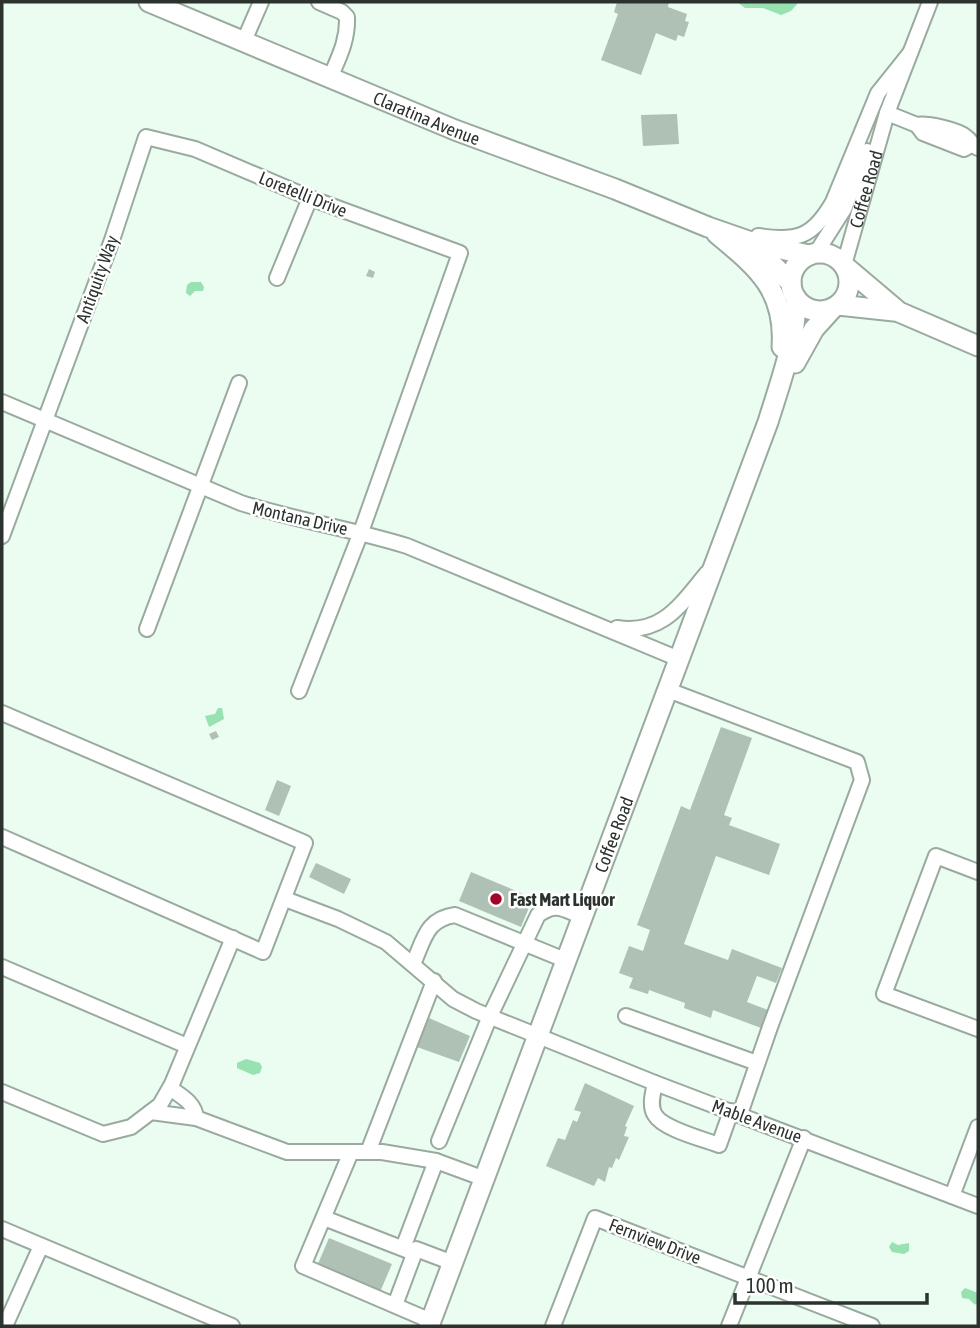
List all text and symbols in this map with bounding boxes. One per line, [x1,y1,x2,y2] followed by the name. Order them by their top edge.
[370,87,483,149] street label: Claratina Avenue
[845,148,886,230] street label: Coffee Road
[256,167,350,221] street label: Loretelli Drive
[71,232,123,326] street label: Antiquity Way
[250,497,350,539] street label: Montana Drive
[590,794,637,875] street label: Coffee Road
[510,889,615,910] place label: Fast Mart Liquor
[488,891,504,907] marker: Fast Mart Liquor
[709,1095,805,1147] street label: Mable Avenue
[606,1214,704,1268] street label: Fernview Drive
[735,1262,928,1306] scale bar
[746,1273,794,1297] text: 100 m

